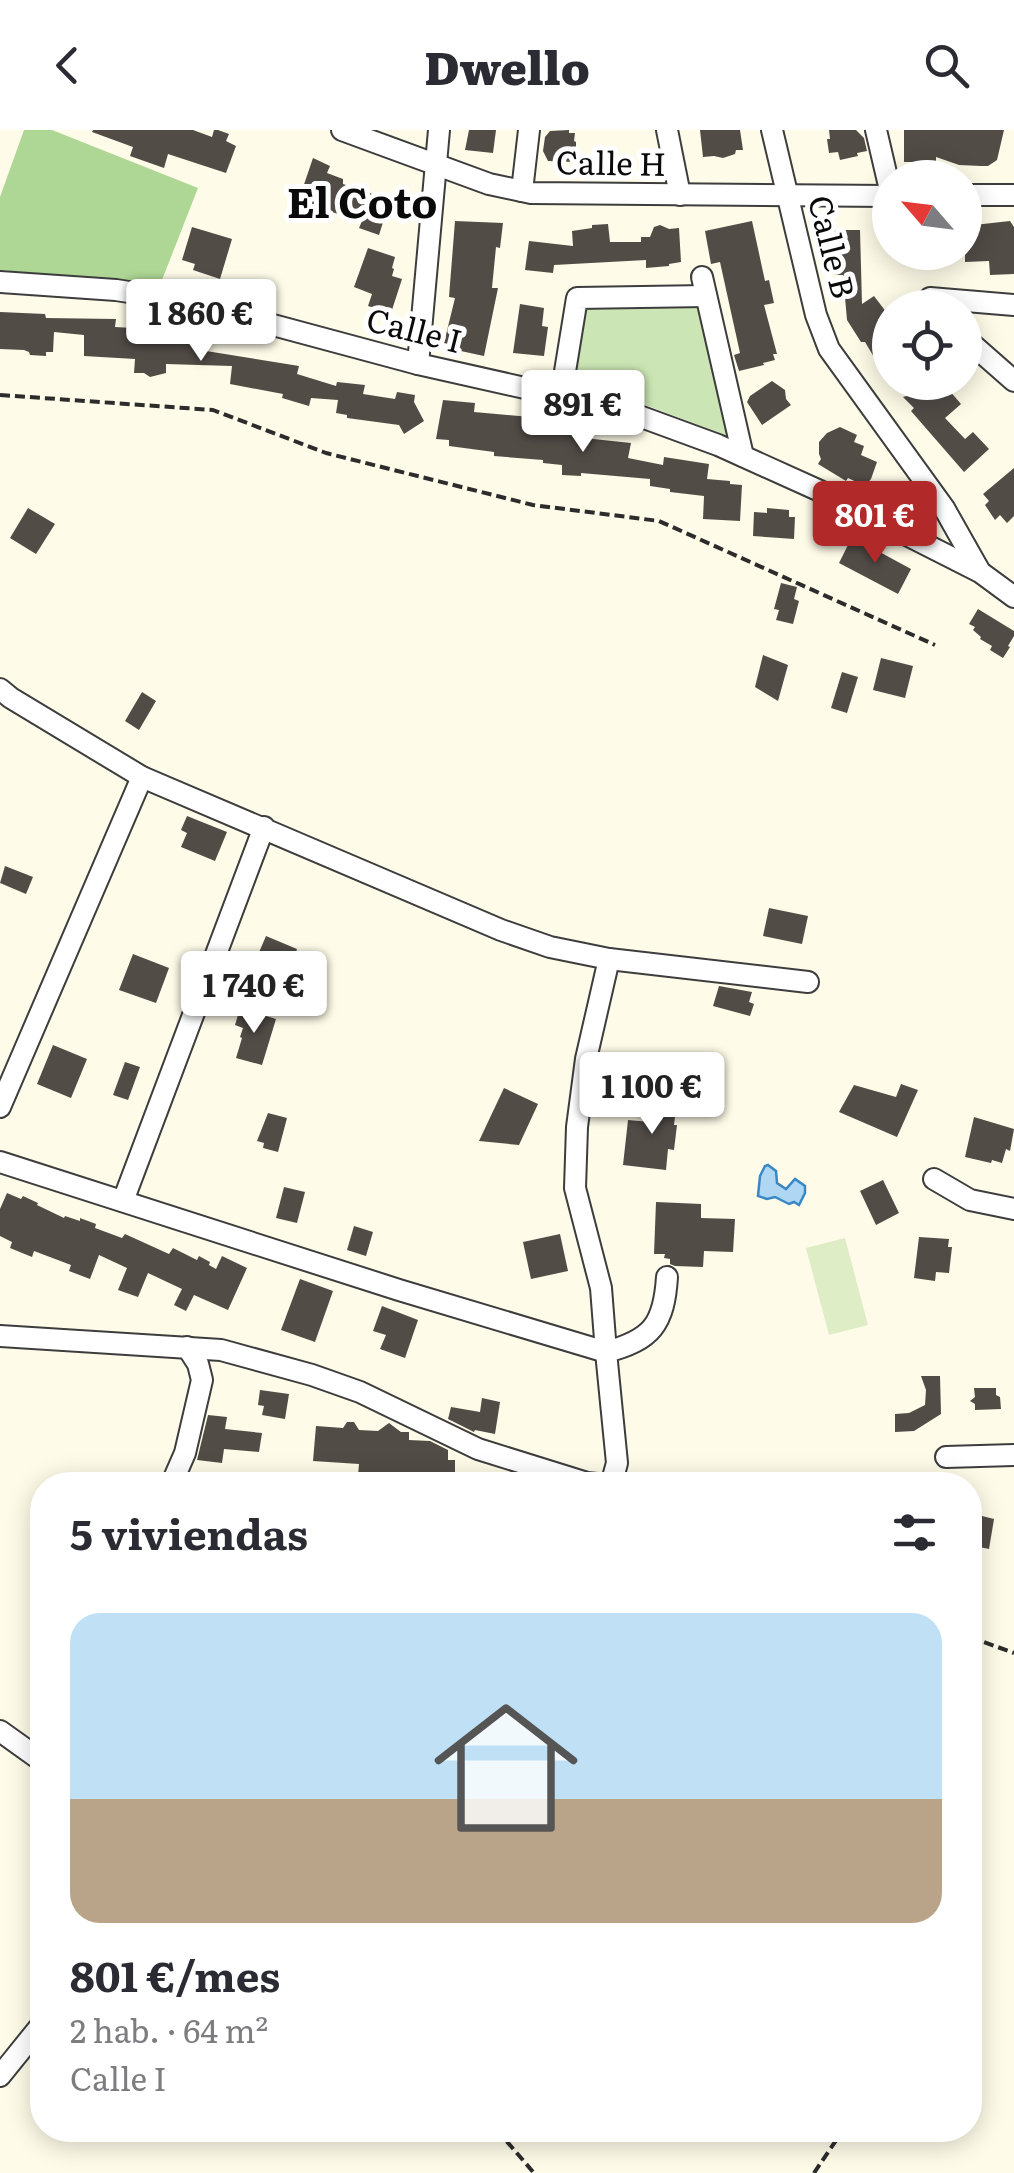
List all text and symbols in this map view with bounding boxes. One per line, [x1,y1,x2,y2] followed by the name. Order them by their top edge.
[424,32,590,99] text: Dwello
[40,38,95,93] icon: back
[919,38,974,93] icon: search
[556,136,667,186] street label: Calle H
[872,160,982,270] north arrow
[872,160,982,400] map controls
[287,169,437,231] district label: El Coto
[798,190,870,303] street label: Calle B
[109,279,293,364] pin: 1 860 €
[148,287,254,335] text: 1 860 €
[872,290,982,400] button: locate
[362,293,467,363] street label: Calle I
[513,370,653,455] pin: 891 €
[543,378,623,426] text: 891 €
[805,481,945,566] pin: 801 €
[835,489,915,537] text: 801 €
[162,951,346,1036] pin: 1 740 €
[203,959,305,1007] text: 1 740 €
[560,1052,744,1137] pin: 1 100 €
[602,1060,703,1108] text: 1 100 €
[70,1501,308,1563] text: 5 viviendas
[887,1505,942,1560] icon: filters
[416,1678,596,1858] icon: home
[70,1943,280,2005] text: 801 €/mes
[70,2005,268,2053] text: 2 hab. · 64 m²
[70,2053,167,2101] text: Calle I

